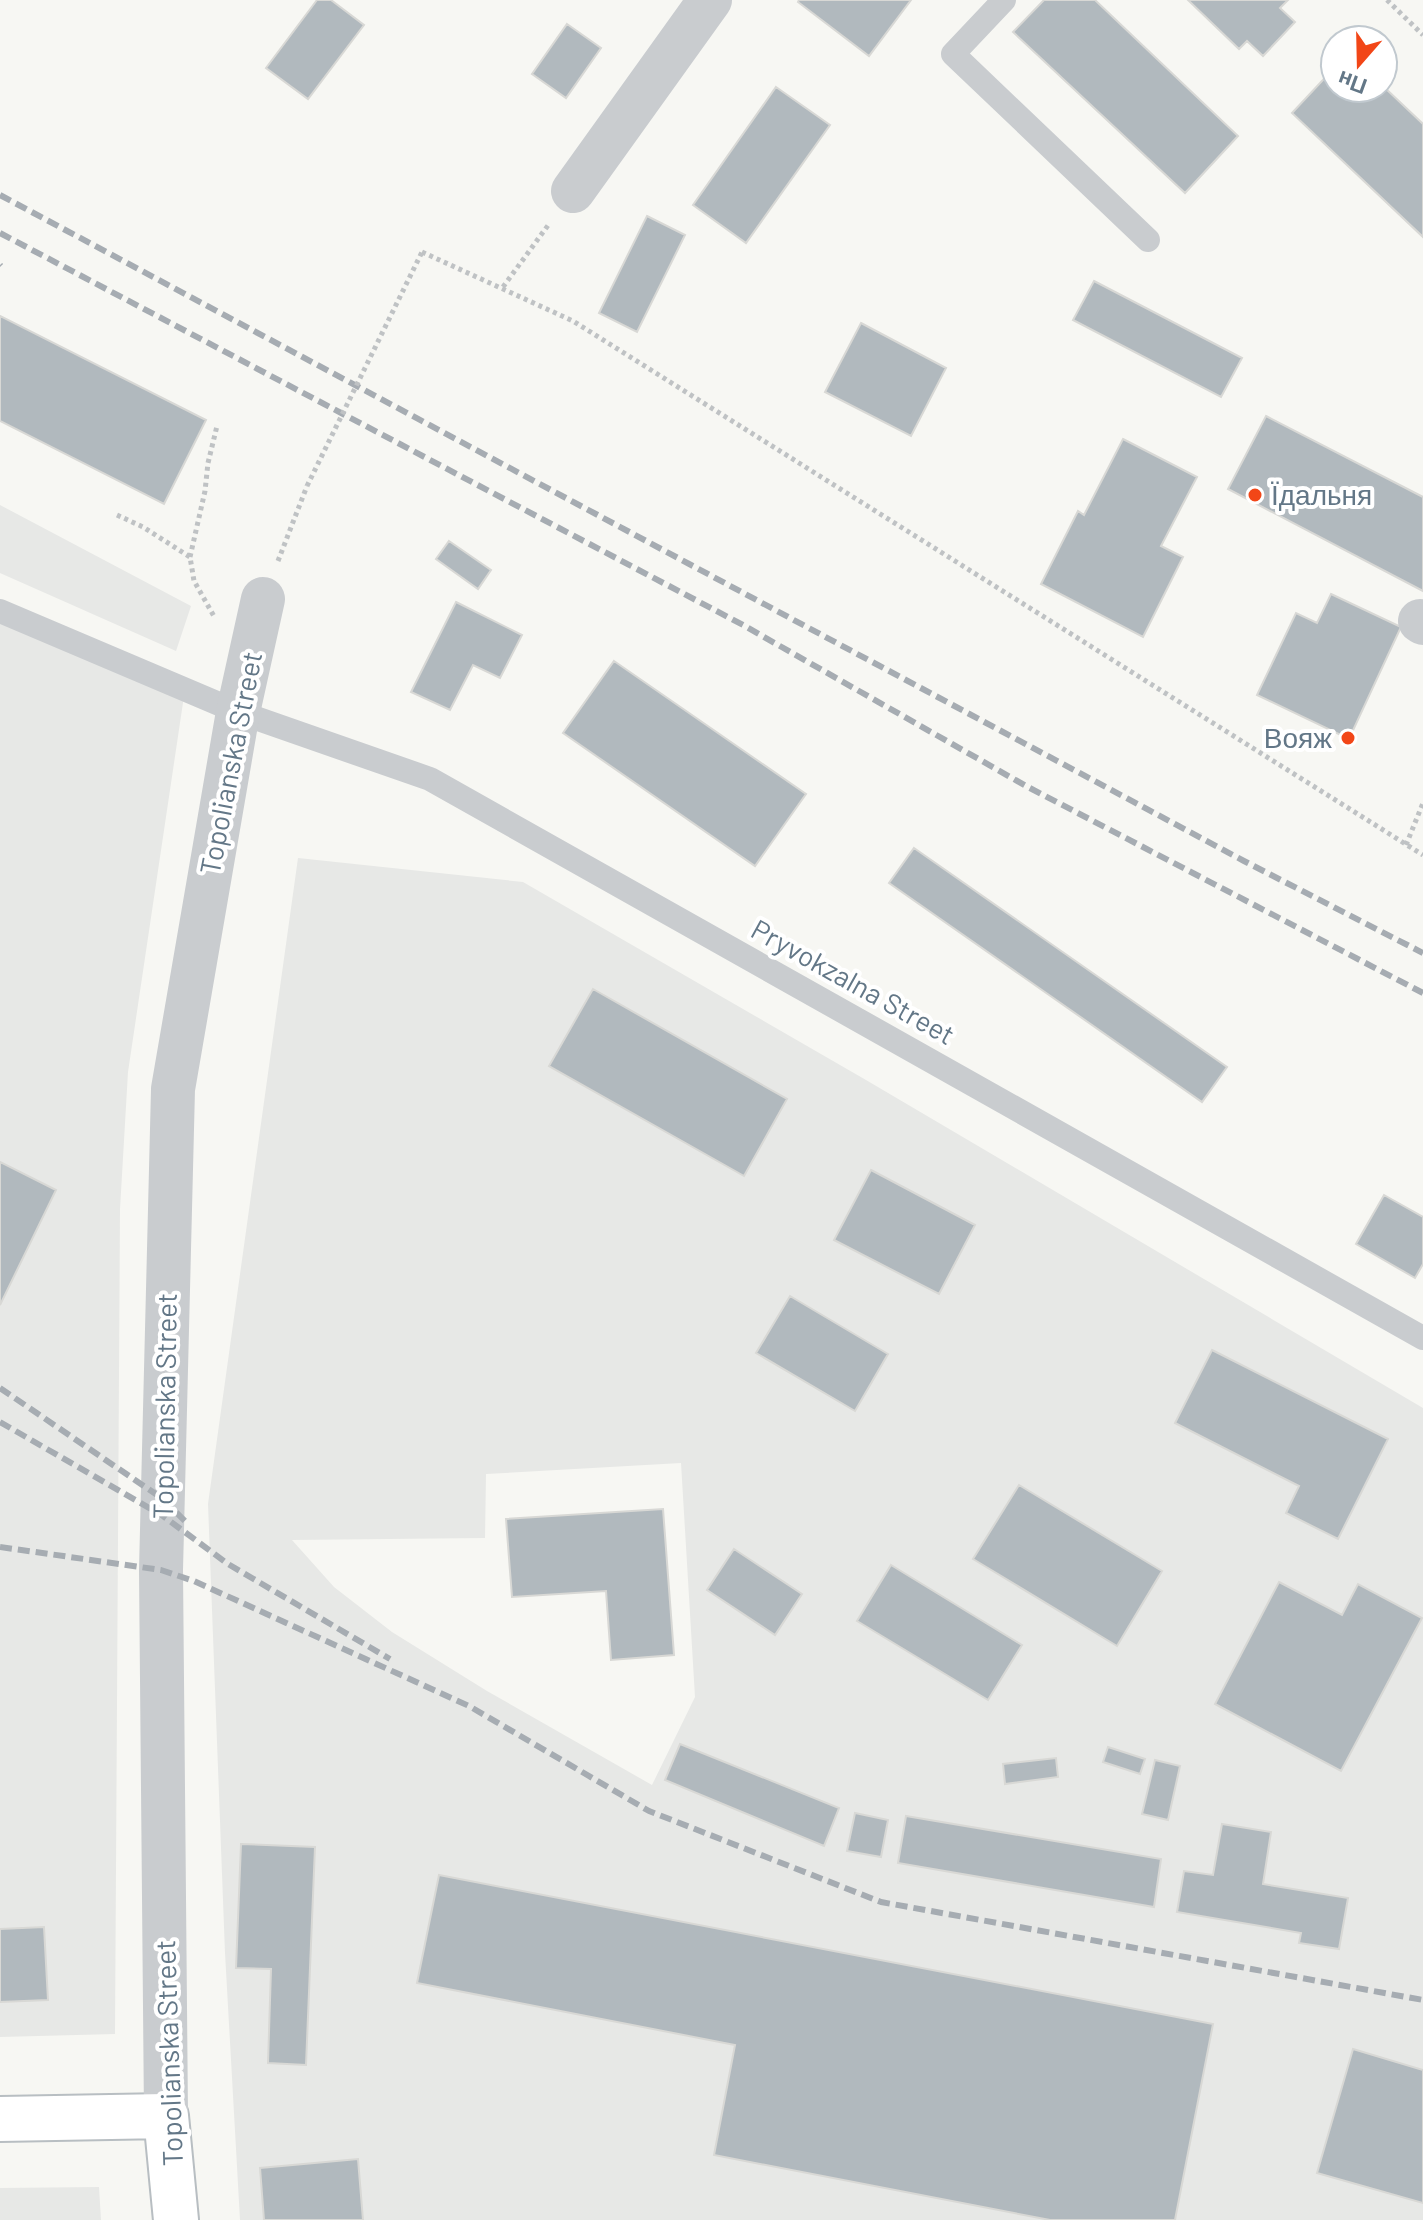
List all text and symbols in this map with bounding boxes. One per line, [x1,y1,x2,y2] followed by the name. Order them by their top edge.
[1319,24,1399,104] north arrow
[1334,67,1370,101] text: Пн
[1271,477,1372,511] place label: Їдальня
[1246,486,1264,504] marker: Їдальня
[192,648,268,877] street label: Topolianska Street
[1264,720,1332,754] place label: Вояж
[1339,729,1357,747] marker: Вояж
[746,911,961,1051] street label: Pryvokzalna Street
[145,1293,183,1519] street label: Topolianska Street
[147,1939,189,2167] street label: Topolianska Street

